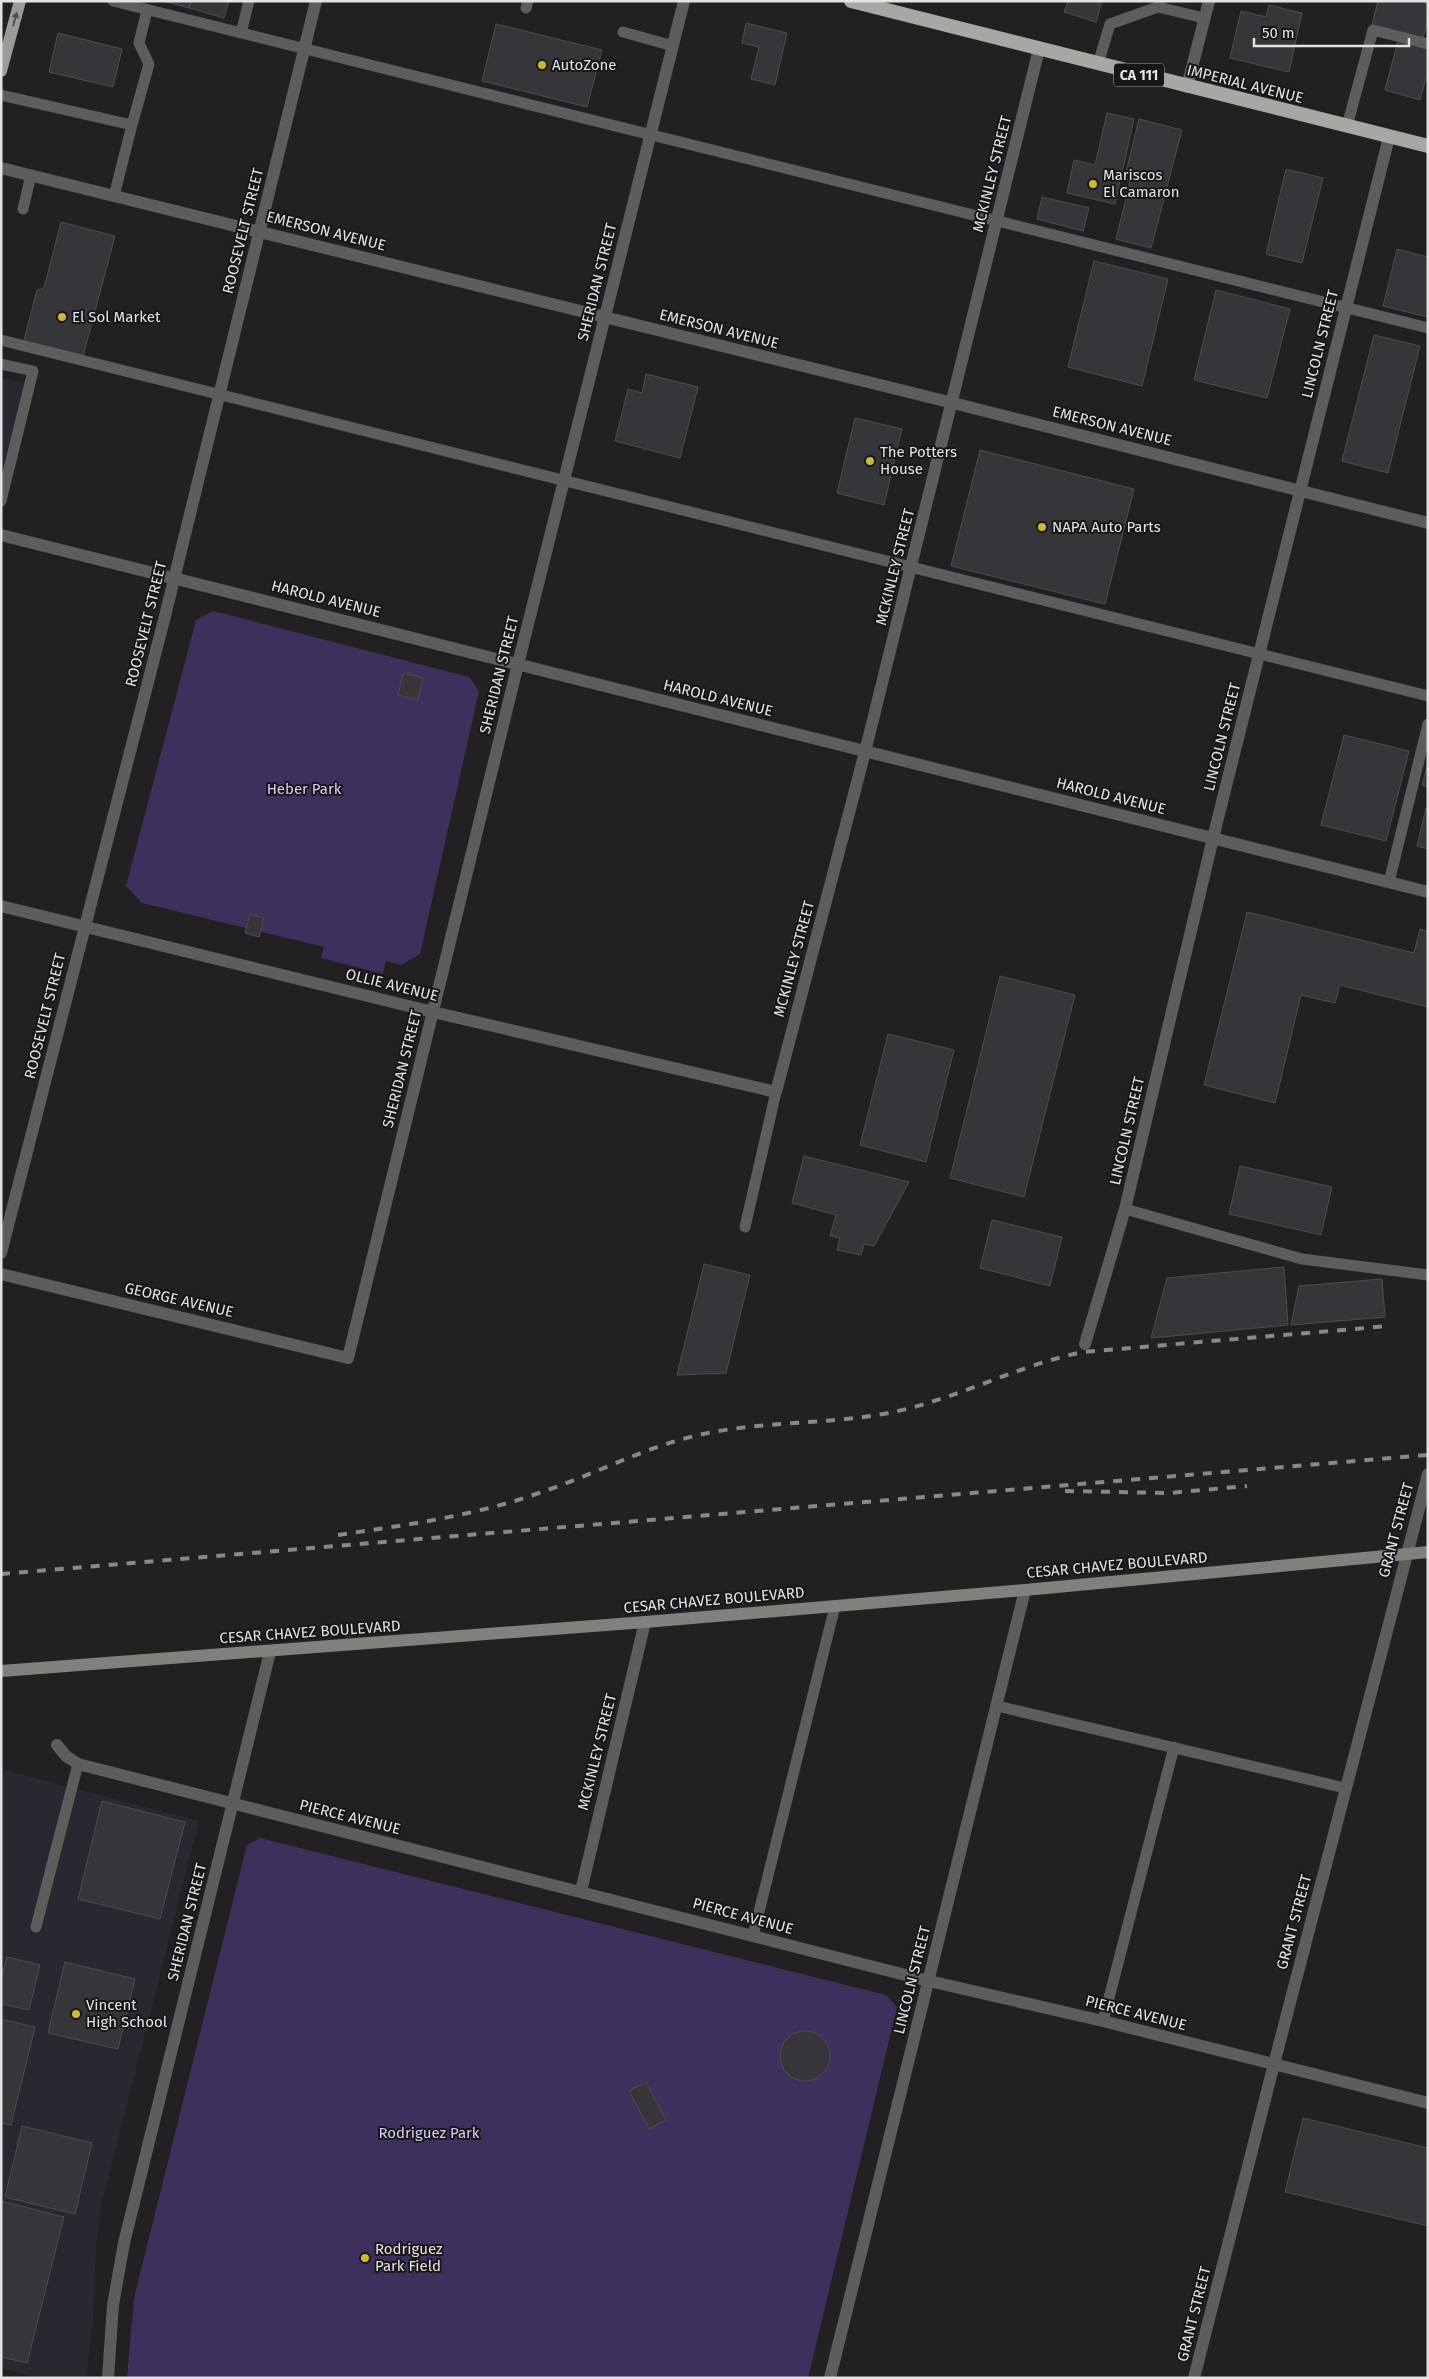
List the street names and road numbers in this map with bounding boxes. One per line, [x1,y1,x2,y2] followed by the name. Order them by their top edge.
[1185,61,1305,107] street label: IMPERIAL AVENUE
[1114,64,1164,86] road number: CA 111
[969,114,1015,234] street label: MCKINLEY STREET
[219,166,267,296] street label: ROOSEVELT STREET
[264,207,388,255] street label: EMERSON AVENUE
[574,221,620,343] street label: SHERIDAN STREET
[1298,288,1342,400] street label: LINCOLN STREET
[657,305,781,353] street label: EMERSON AVENUE
[1050,402,1174,450] street label: EMERSON AVENUE
[872,507,918,627] street label: MCKINLEY STREET
[122,559,170,689] street label: ROOSEVELT STREET
[269,577,383,621] street label: HAROLD AVENUE
[476,614,522,736] street label: SHERIDAN STREET
[661,676,775,720] street label: HAROLD AVENUE
[1200,681,1244,793] street label: LINCOLN STREET
[1054,774,1168,818] street label: HAROLD AVENUE
[770,899,818,1019] street label: MCKINLEY STREET
[21,951,69,1081] street label: ROOSEVELT STREET
[344,965,440,1005] street label: OLLIE AVENUE
[379,1008,425,1130] street label: SHERIDAN STREET
[1106,1075,1148,1187] street label: LINCOLN STREET
[123,1279,235,1321] street label: GEORGE AVENUE
[1375,1480,1417,1579] street label: GRANT STREET
[1026,1548,1208,1582] street label: CESAR CHAVEZ BOULEVARD
[623,1583,805,1617] street label: CESAR CHAVEZ BOULEVARD
[219,1617,401,1647] street label: CESAR CHAVEZ BOULEVARD
[574,1692,620,1812] street label: MCKINLEY STREET
[298,1796,402,1838] street label: PIERCE AVENUE
[164,1861,210,1983] street label: SHERIDAN STREET
[1273,1872,1315,1971] street label: GRANT STREET
[691,1894,795,1938] street label: PIERCE AVENUE
[890,1924,934,2036] street label: LINCOLN STREET
[1084,1992,1188,2034] street label: PIERCE AVENUE
[1173,2264,1215,2364] street label: GRANT STREET

